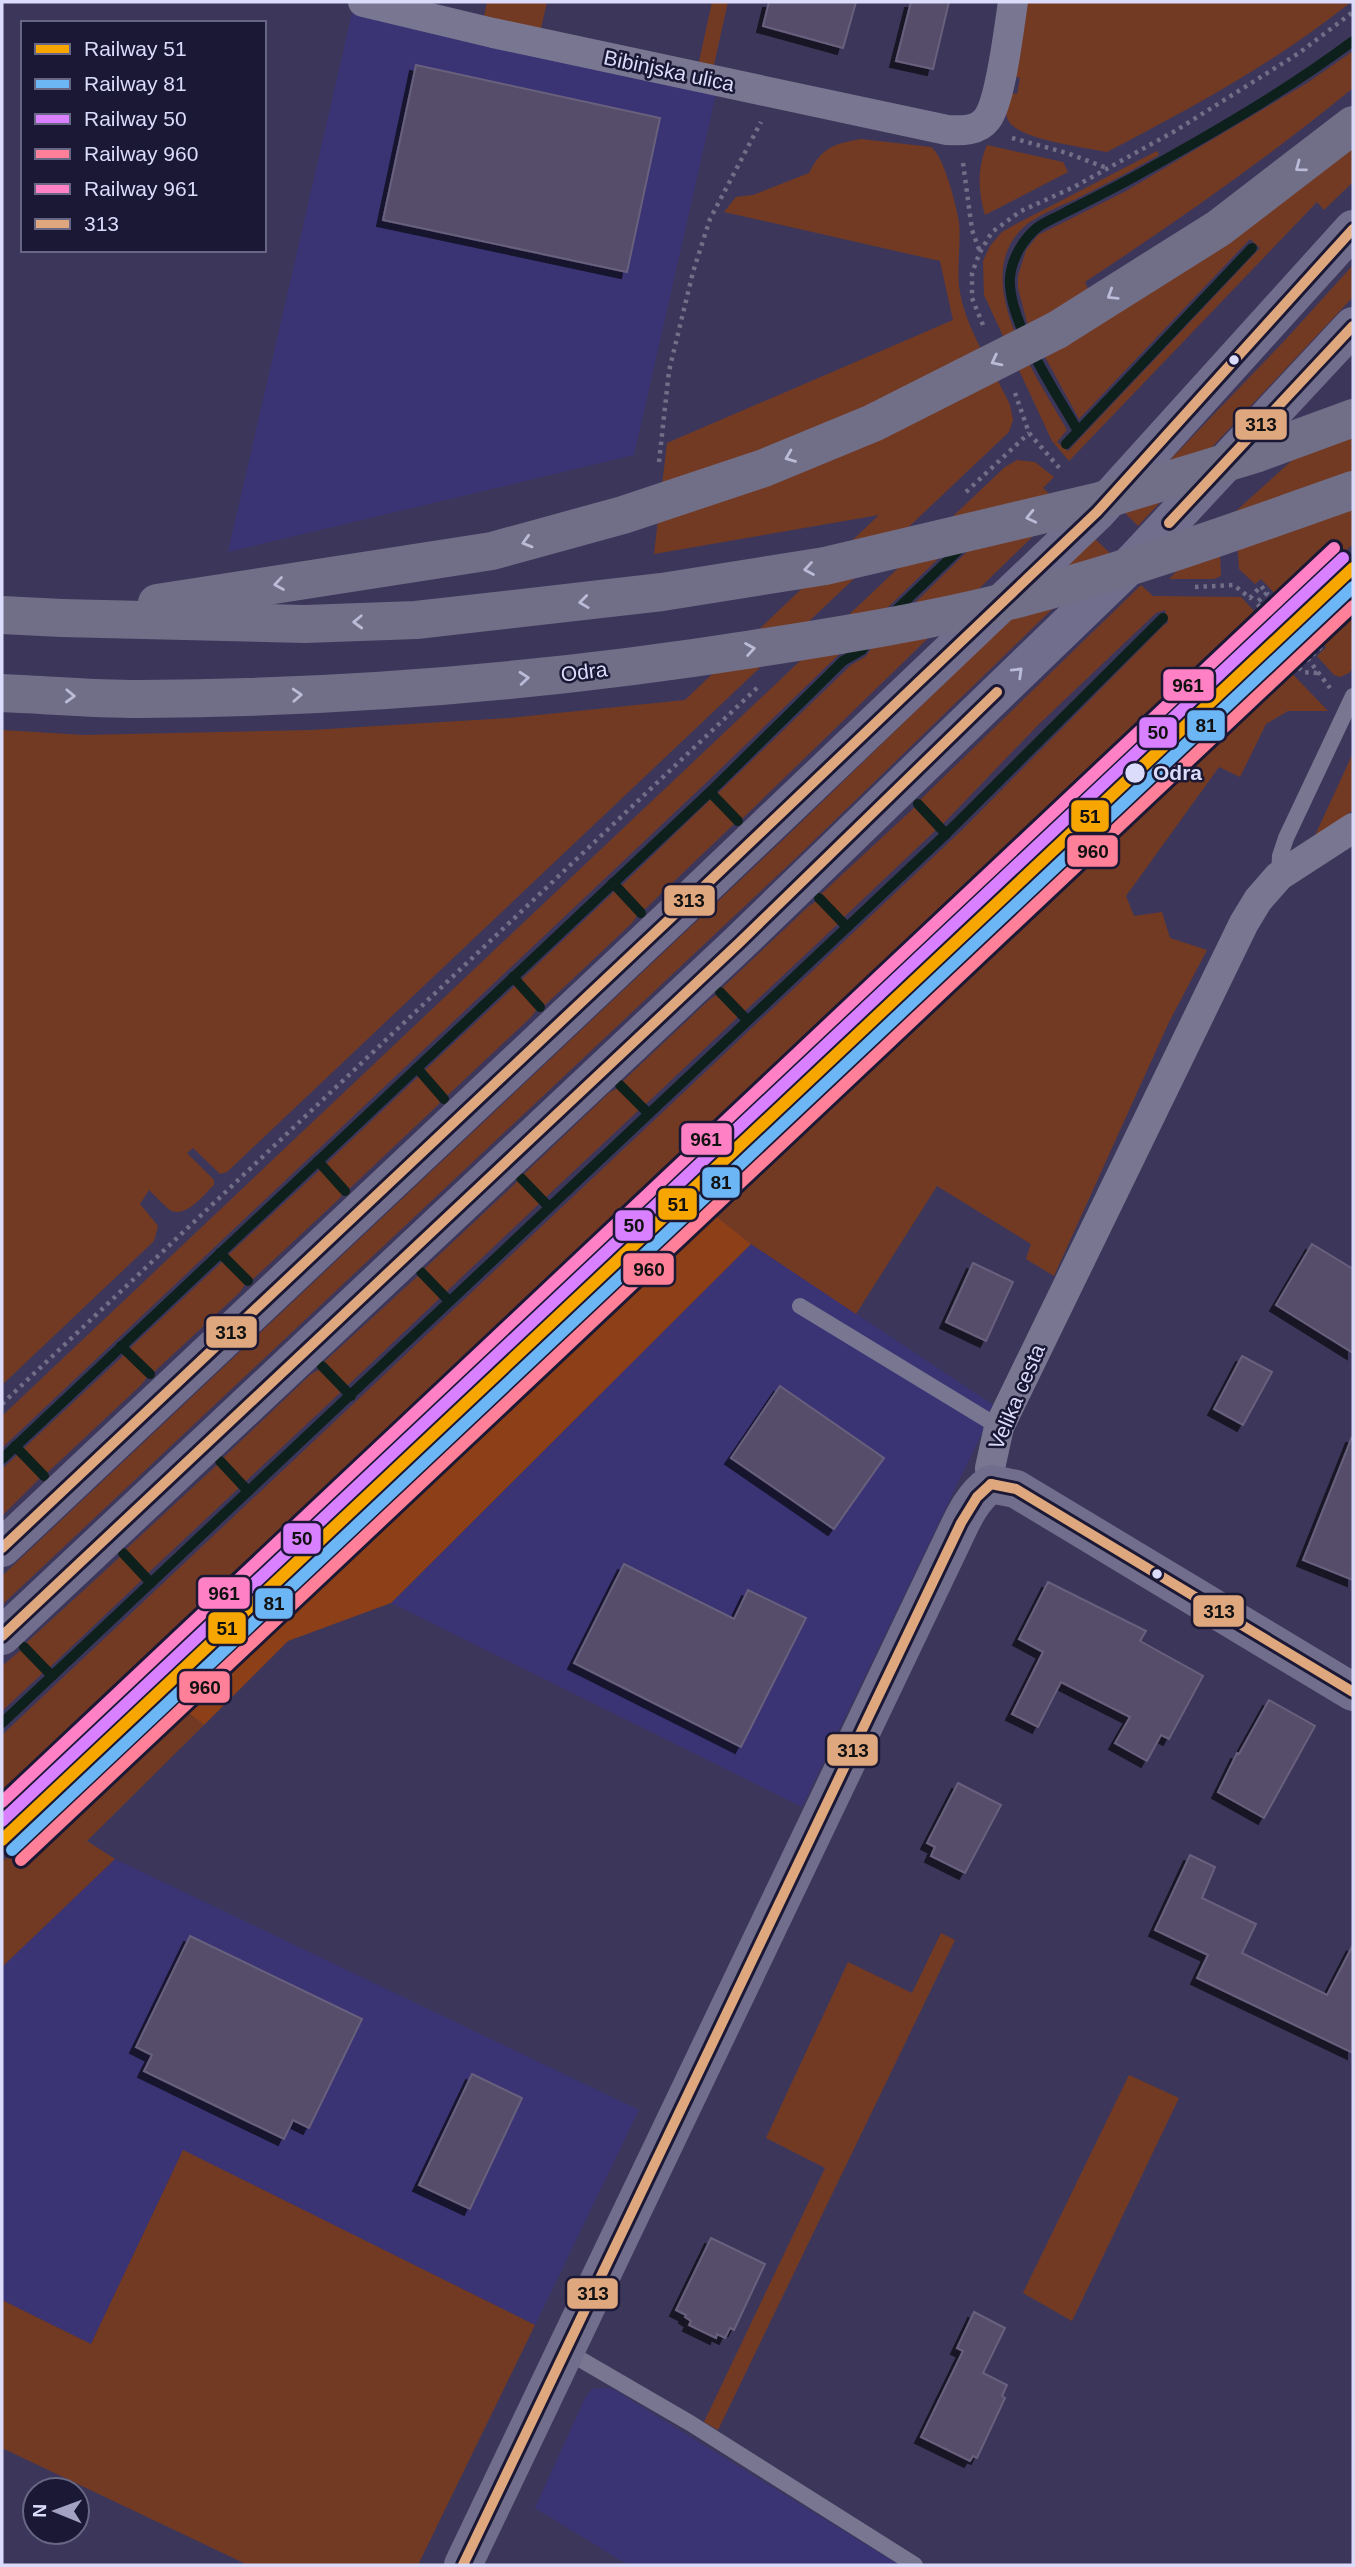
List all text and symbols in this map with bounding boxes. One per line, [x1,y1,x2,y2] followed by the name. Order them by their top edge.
[21,21,266,252] legend
[84,37,187,60] text: Railway 51
[602,45,737,96] street label: Bibinjska ulica
[84,72,187,95] text: Railway 81
[84,107,187,130] text: Railway 50
[84,142,198,165] text: Railway 960
[1295,159,1307,171] one-way arrow
[84,177,198,200] text: Railway 961
[84,212,119,235] text: 313
[1107,287,1120,300] one-way arrow
[991,353,1003,366] one-way arrow
[1227,353,1241,367] unlabelled marker
[1234,408,1288,441] line badge: 313
[1245,414,1277,435] text: 313
[785,449,797,463] one-way arrow
[1025,509,1037,523] one-way arrow
[521,533,533,548] one-way arrow
[803,561,815,576] one-way arrow
[273,576,285,591] one-way arrow
[578,594,590,609] one-way arrow
[352,615,363,630] one-way arrow
[744,642,756,657] one-way arrow
[559,657,609,686] street label: Odra
[1010,668,1023,681] one-way arrow
[1162,668,1215,702] line badge: 961
[518,671,530,686] one-way arrow
[1172,675,1204,696] text: 961
[65,688,76,703] one-way arrow
[292,688,303,703] one-way arrow
[1186,709,1226,742] line badge: 81
[1195,715,1217,736] text: 81
[1138,716,1178,749] line badge: 50
[1147,722,1169,743] text: 50
[1123,761,1147,785] marker: Odra
[1153,761,1202,784] place label: Odra
[1070,799,1110,833] line badge: 51
[1079,806,1101,827] text: 51
[1066,834,1119,868] line badge: 960
[1077,841,1109,862] text: 960
[663,884,716,917] line badge: 313
[673,890,705,911] text: 313
[680,1122,733,1156] line badge: 961
[690,1129,722,1150] text: 961
[701,1166,741,1199] line badge: 81
[710,1172,732,1193] text: 81
[657,1187,698,1221] line badge: 51
[667,1194,689,1215] text: 51
[614,1209,654,1242] line badge: 50
[623,1215,645,1236] text: 50
[622,1252,675,1286] line badge: 960
[633,1259,665,1280] text: 960
[205,1315,258,1349] line badge: 313
[215,1322,247,1343] text: 313
[984,1340,1049,1453] street label: Velika cesta
[282,1522,322,1555] line badge: 50
[291,1528,313,1549] text: 50
[1150,1567,1164,1581] unlabelled marker
[197,1576,251,1610] line badge: 961
[208,1583,240,1604] text: 961
[254,1587,294,1620] line badge: 81
[263,1593,285,1614] text: 81
[1192,1594,1245,1628] line badge: 313
[1203,1601,1235,1622] text: 313
[207,1611,247,1645] line badge: 51
[216,1618,238,1639] text: 51
[178,1670,231,1704] line badge: 960
[189,1677,221,1698] text: 960
[826,1733,879,1767] line badge: 313
[837,1740,869,1761] text: 313
[566,2277,619,2310] line badge: 313
[577,2283,609,2304] text: 313
[21,2476,91,2546] north arrow
[29,2504,50,2518] text: N

